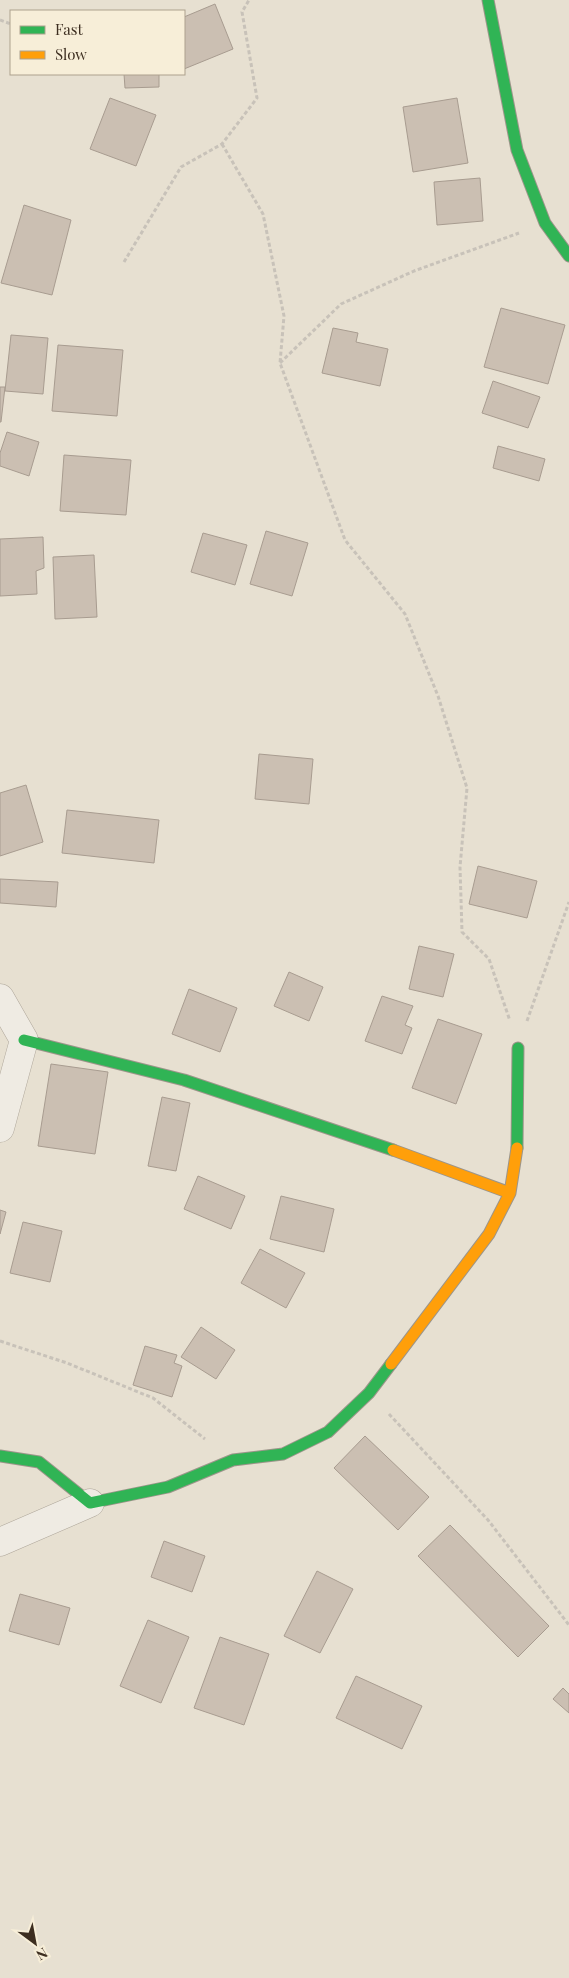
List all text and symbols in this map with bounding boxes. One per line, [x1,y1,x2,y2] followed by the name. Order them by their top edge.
[10,10,185,75] legend
[55,19,84,39] text: Fast
[55,44,87,64] text: Slow
[10,1918,60,1968] north arrow
[33,1944,51,1965] text: N

